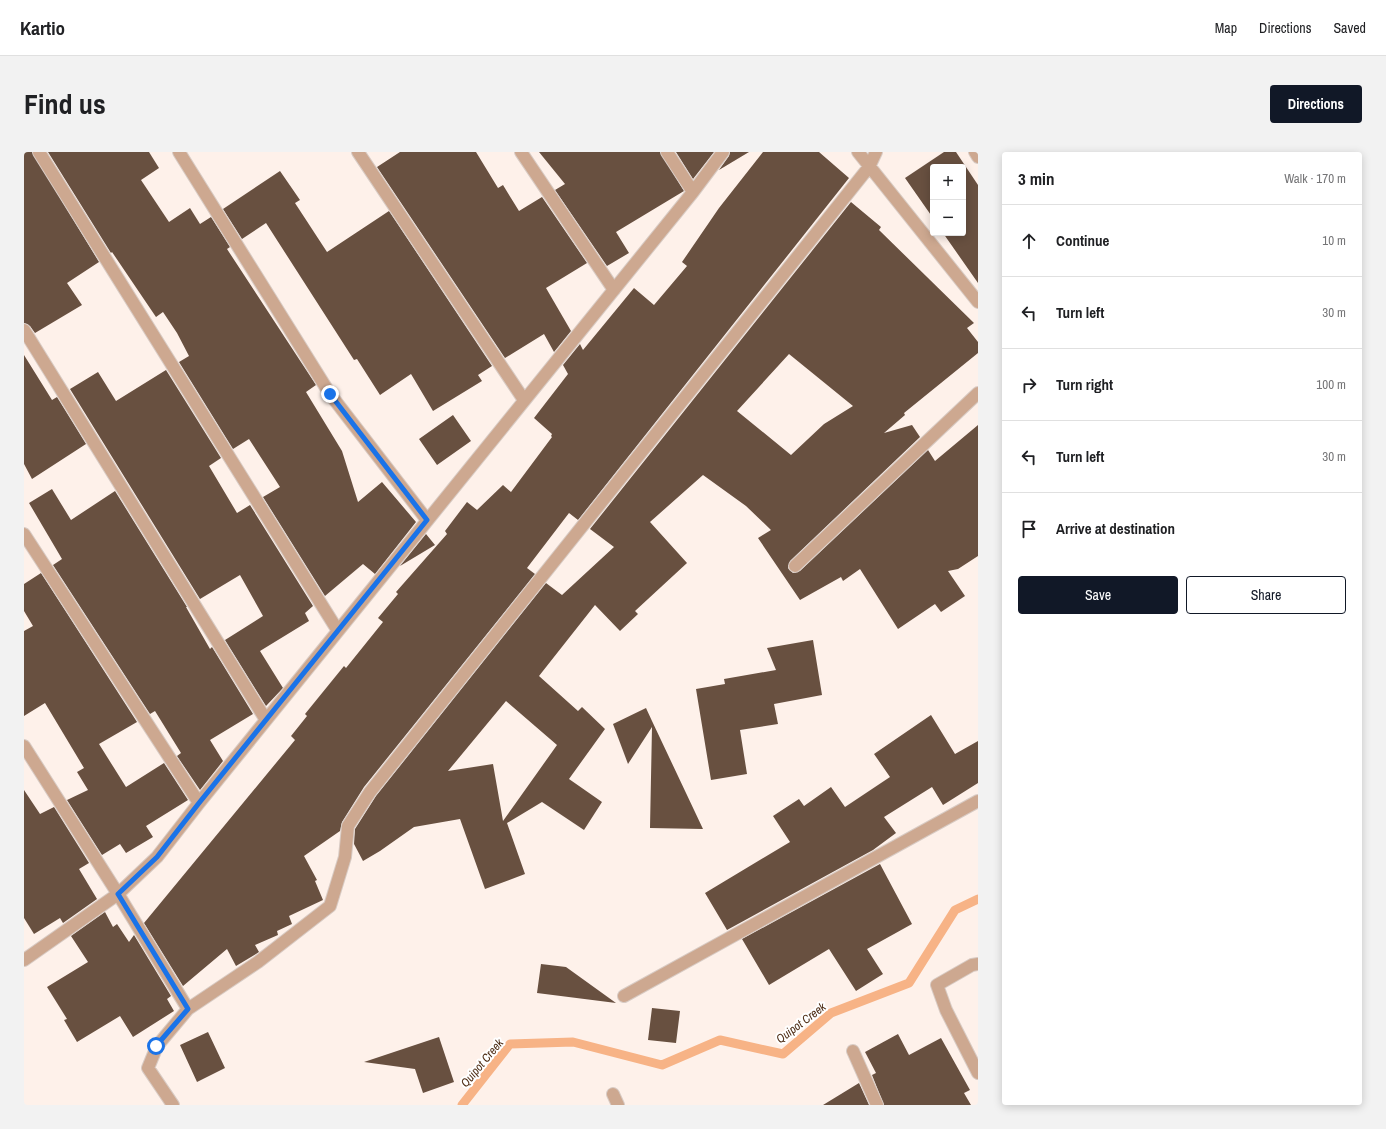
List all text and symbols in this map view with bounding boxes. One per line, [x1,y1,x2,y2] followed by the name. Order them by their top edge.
[20,15,65,41] text: Kartio
[1215,19,1237,37] text: Map
[1259,19,1311,37] text: Directions
[1333,19,1366,37] text: Saved
[24,85,106,123] text: Find us
[1270,85,1362,123] button: Directions
[930,164,966,236] map controls
[930,164,966,200] button: +
[1018,167,1054,190] text: 3 min
[1284,170,1346,187] text: Walk · 170 m
[930,200,966,236] button: −
[1018,230,1040,252] icon: ahead
[1056,230,1109,251] text: Continue
[1322,232,1346,249] text: 10 m
[1018,302,1040,324] icon: left
[1056,302,1104,323] text: Turn left
[1322,304,1346,321] text: 30 m
[1018,374,1040,396] icon: right
[1056,374,1113,395] text: Turn right
[1316,376,1346,393] text: 100 m
[321,385,339,403] route end
[1018,446,1040,468] icon: left
[1056,446,1104,467] text: Turn left
[1322,448,1346,465] text: 30 m
[1018,518,1040,540] icon: arrive
[1056,518,1175,539] text: Arrive at destination
[1018,576,1178,614] button: Save
[1186,576,1346,614] button: Share
[773,998,830,1047] water label: Quipot Creek
[457,1035,508,1091] water label: Quipot Creek
[147,1037,165,1055] route start

